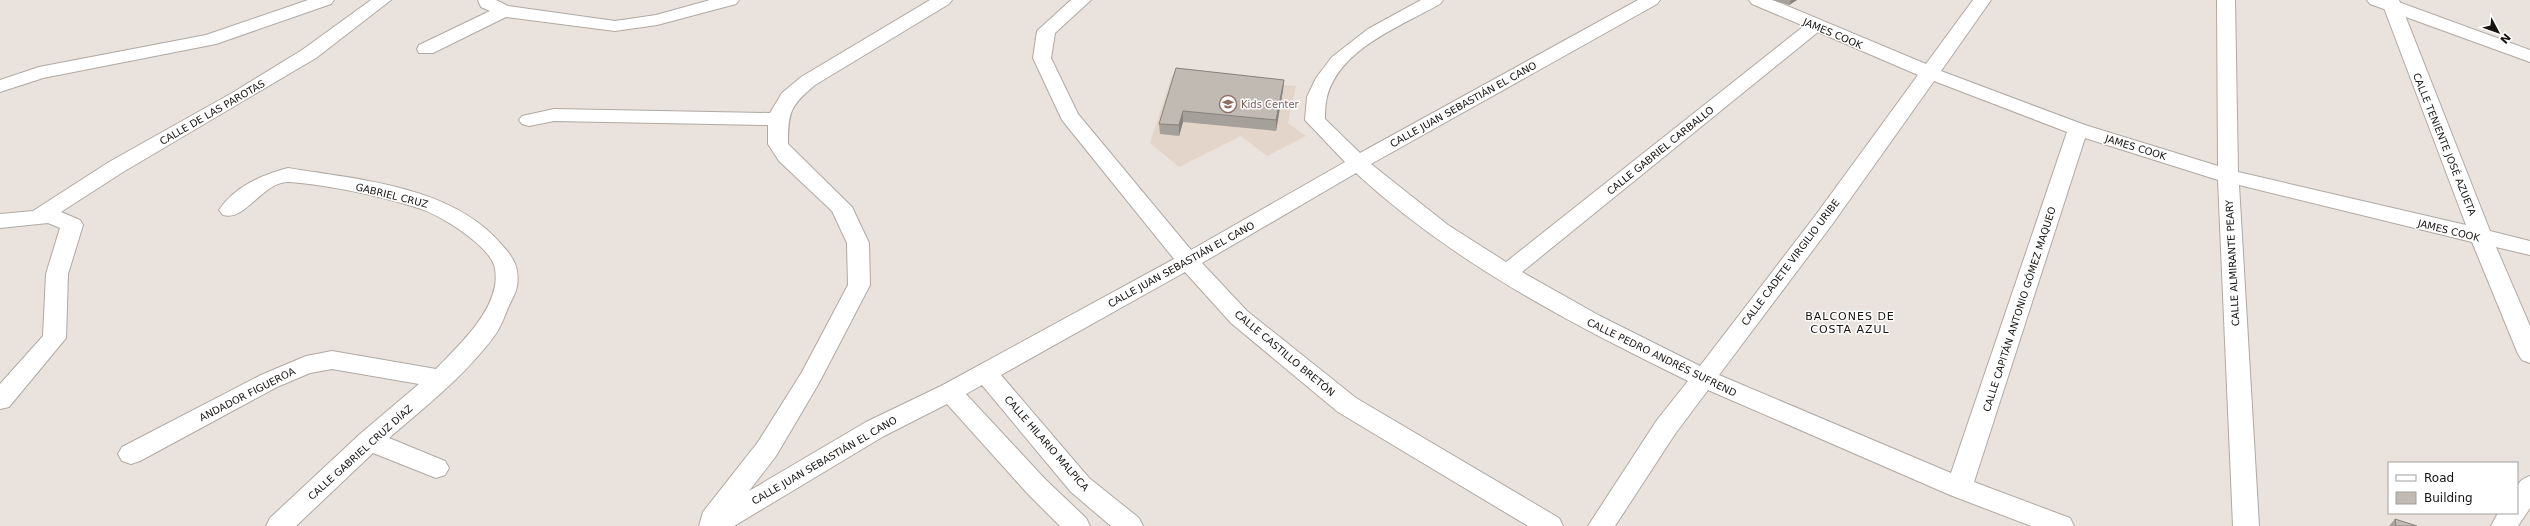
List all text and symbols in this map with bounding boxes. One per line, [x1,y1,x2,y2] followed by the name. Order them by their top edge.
[2478,12,2518,52] north arrow
[1801,16,1865,51] street label: JAMES COOK
[2497,30,2513,46] text: N
[1388,59,1539,149] street label: CALLE JUAN SEBASTIÁN EL CANO
[2411,71,2479,217] street label: CALLE TENIENTE JOSÉ AZUETA
[158,78,267,147] street label: CALLE DE LAS PAROTAS
[1218,94,1238,114] school or university icon: Kids Center
[1241,99,1300,110] place label: Kids Center
[1605,104,1716,197] street label: CALLE GABRIEL CARBALLO
[2103,133,2168,162] street label: JAMES COOK
[354,181,429,210] street label: GABRIEL CRUZ
[1739,197,1842,328] street label: CALLE CADETE VIRGILIO URIBE
[2224,199,2241,326] street label: CALLE ALMIRANTE PEARY
[1980,205,2058,413] street label: CALLE CAPITÁN ANTONIO GÓMEZ MAQUEO
[2416,217,2481,244] street label: JAMES COOK
[1106,219,1257,309] street label: CALLE JUAN SEBASTIÁN EL CANO
[1232,308,1338,398] street label: CALLE CASTILLO BRETÓN
[1805,310,1895,336] district label: BALCONES DE COSTA AZUL
[1585,315,1739,399] street label: CALLE PEDRO ANDRÉS SUFREND
[198,365,297,423] street label: ANDADOR FIGUEROA
[1002,394,1091,493] street label: CALLE HILARIO MALPICA
[305,402,415,502] street label: CALLE GABRIEL CRUZ DÍAZ
[749,413,899,507] street label: CALLE JUAN SEBASTIÁN EL CANO
[2388,462,2518,514] legend
[2424,471,2454,485] text: Road
[2424,491,2473,505] text: Building

